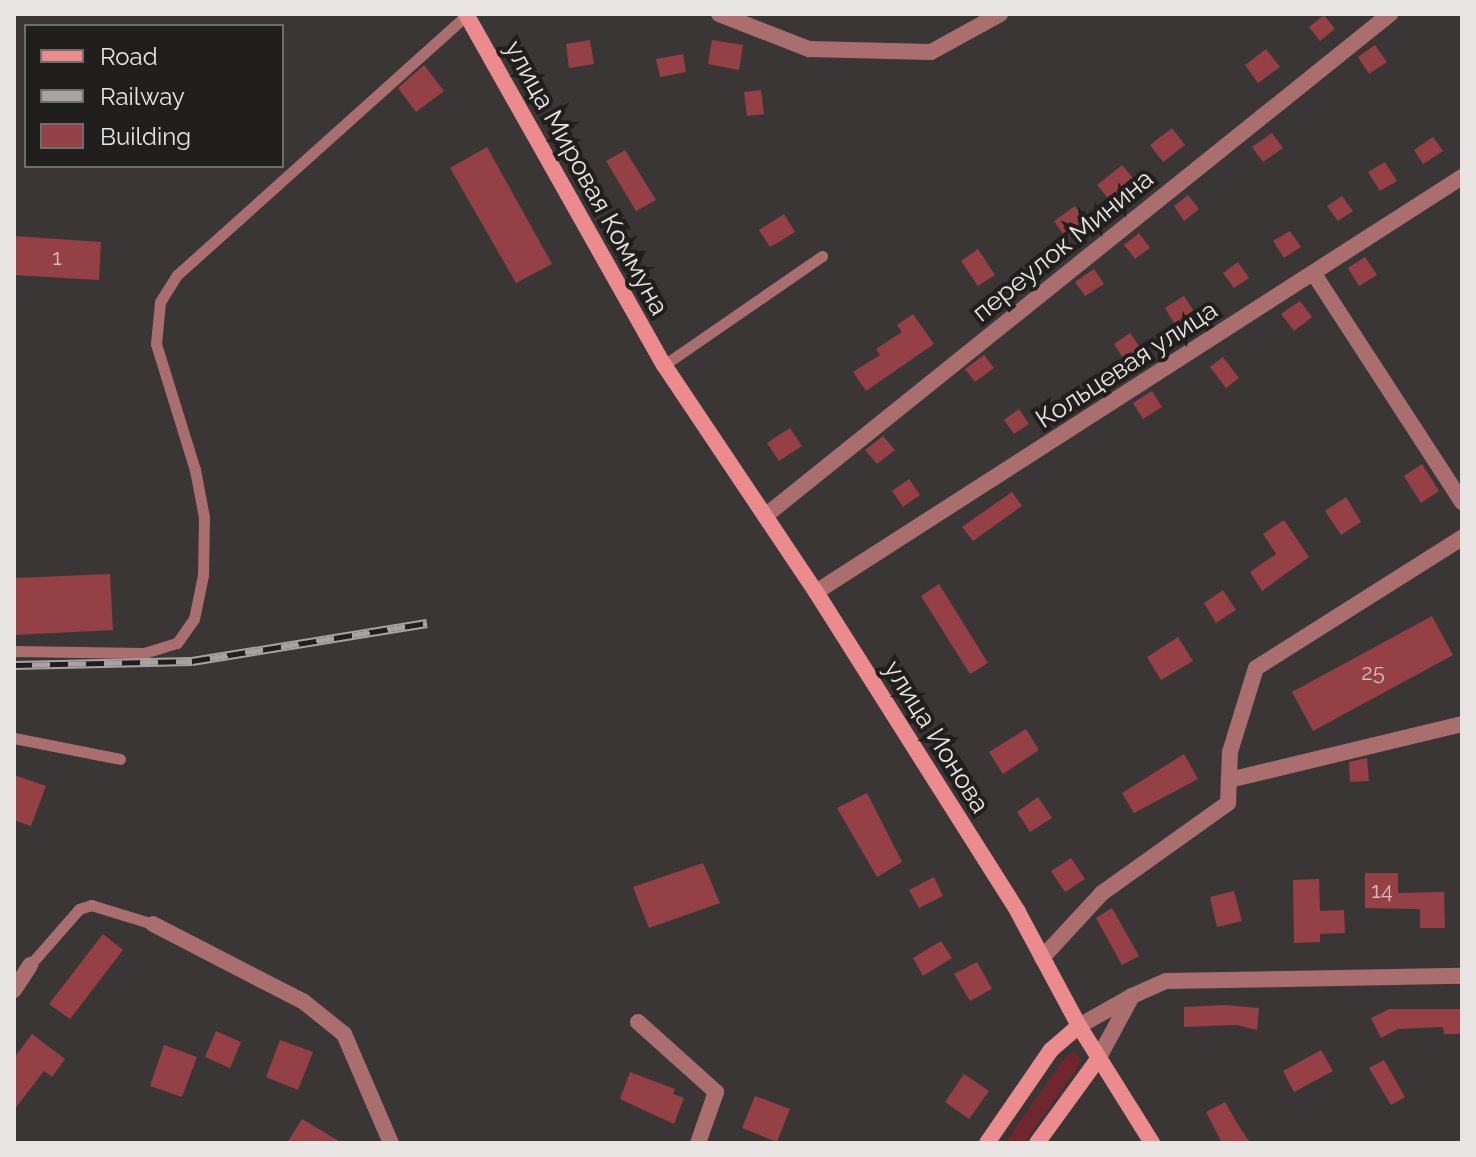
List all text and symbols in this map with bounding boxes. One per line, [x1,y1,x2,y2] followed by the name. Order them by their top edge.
[24,24,284,168] legend
[497,35,675,321] street label: улица Мировая Коммуна
[100,42,158,71] text: Road
[100,82,185,111] text: Railway
[100,122,191,151] text: Building
[966,164,1160,328] street label: переулок Минина
[52,245,62,271] house number: 1
[1030,295,1224,435] street label: Кольцевая улица
[877,655,995,819] street label: улица Ионова
[1361,660,1385,686] house number: 25
[1371,878,1393,904] house number: 14

